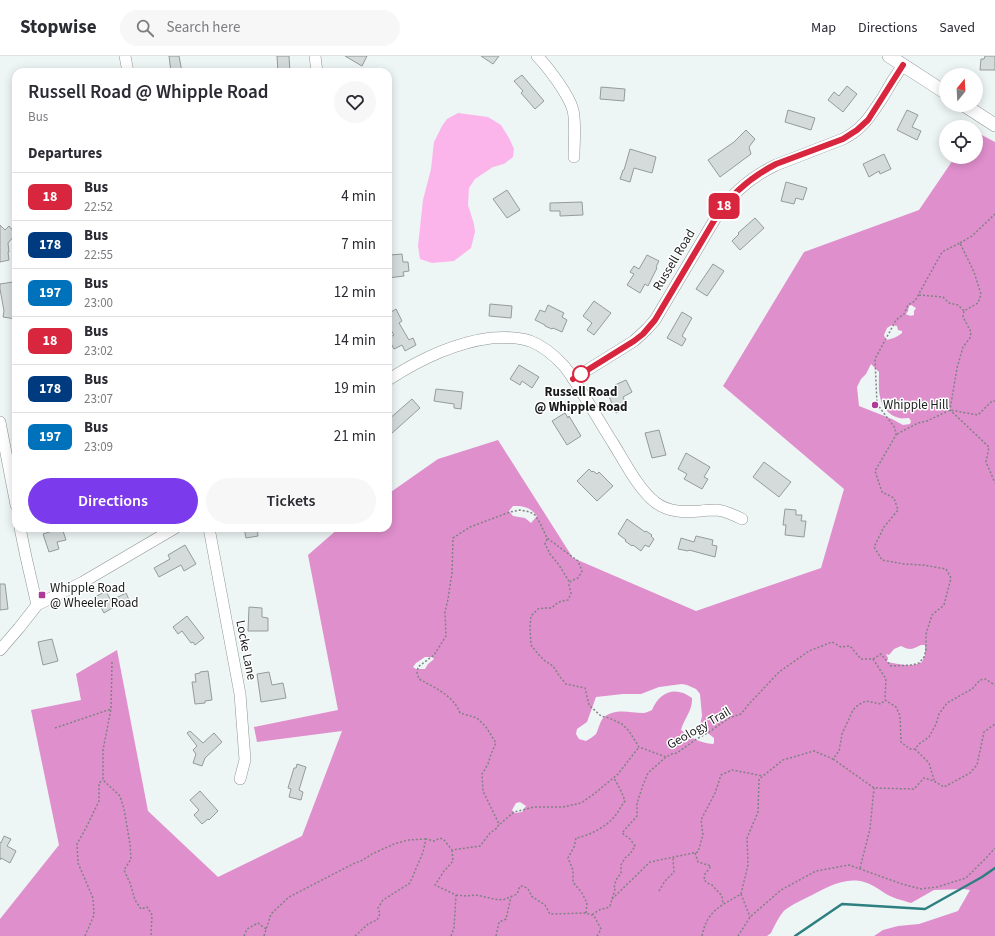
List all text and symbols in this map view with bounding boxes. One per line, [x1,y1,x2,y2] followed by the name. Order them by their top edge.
[120,10,400,46] search box
[20,14,96,41] text: Stopwise
[134,17,156,39] icon: search
[166,17,240,38] text: Search here
[811,18,836,38] text: Map
[858,18,917,38] text: Directions
[939,18,975,38] text: Saved
[939,68,983,112] north arrow
[939,68,983,164] map controls
[28,79,269,106] text: Russell Road @ Whipple Road
[334,81,376,123] button: heart
[28,108,48,126] text: Bus
[939,120,983,164] button: locate
[28,143,102,164] text: Departures
[84,177,108,198] text: Bus
[341,186,376,207] text: 4 min
[43,187,57,207] text: 18
[706,193,742,219] line badge: 18
[717,196,731,216] text: 18
[84,198,113,216] text: 22:52
[84,225,108,246] text: Bus
[649,226,699,294] street label: Russell Road
[341,234,376,255] text: 7 min
[39,235,61,255] text: 178
[84,246,113,264] text: 22:55
[84,273,108,294] text: Bus
[334,282,376,303] text: 12 min
[39,283,61,303] text: 197
[84,294,113,312] text: 23:00
[84,321,108,342] text: Bus
[334,330,376,351] text: 14 min
[43,331,57,351] text: 18
[84,342,113,360] text: 23:02
[572,365,590,383] marker: Russell Road @ Whipple Road
[84,369,108,390] text: Bus
[334,378,376,399] text: 19 min
[39,379,61,399] text: 178
[534,383,628,416] place label: Russell Road @ Whipple Road
[84,390,113,408] text: 23:07
[883,396,949,414] place label: Whipple Hill
[870,400,880,410] marker: Whipple Hill
[84,417,108,438] text: Bus
[334,426,376,447] text: 21 min
[39,427,61,447] text: 197
[84,438,113,456] text: 23:09
[28,478,198,524] button: Directions
[206,478,376,524] button: Tickets
[50,579,139,612] place label: Whipple Road @ Wheeler Road
[37,590,47,600] marker: Whipple Road @ Wheeler Road
[231,618,261,682] street label: Locke Lane
[664,702,734,754] street label: Geology Trail

